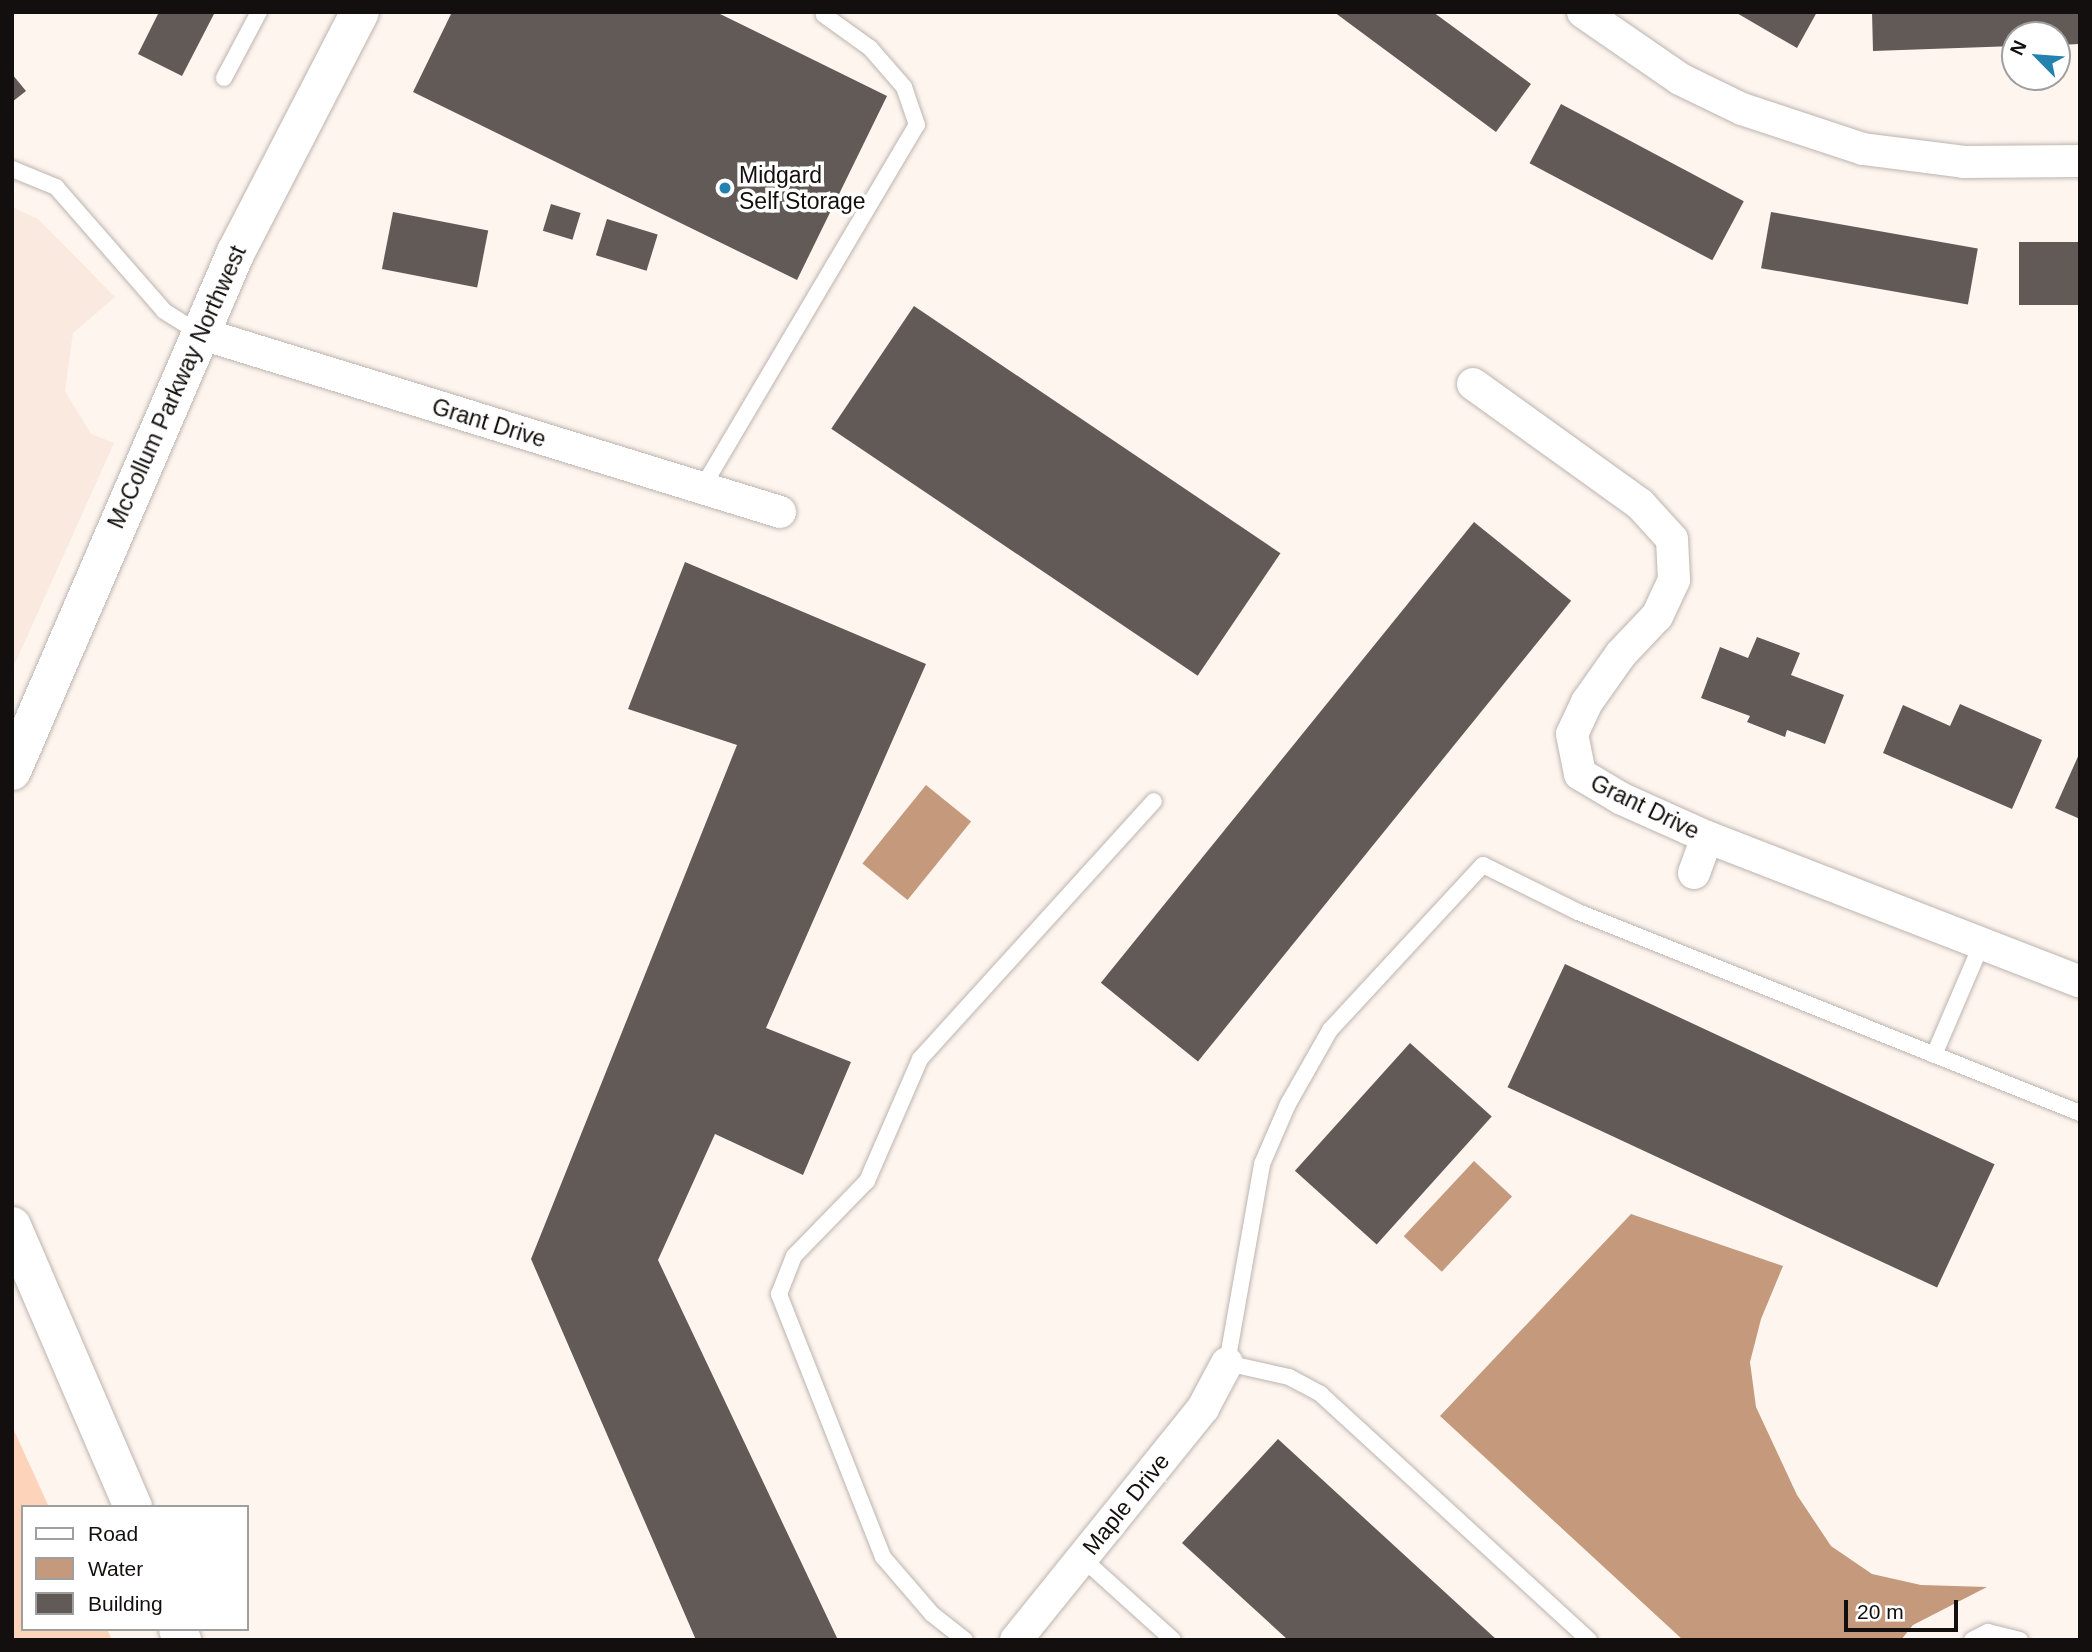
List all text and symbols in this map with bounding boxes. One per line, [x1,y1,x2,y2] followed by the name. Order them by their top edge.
[2001,21,2071,91] north arrow
[2006,37,2031,58] text: N
[739,161,866,215] place label: Midgard Self Storage
[717,180,733,196] marker: Midgard Self Storage
[102,241,252,533] street label: McCollum Parkway Northwest
[429,393,549,453] street label: Grant Drive
[1586,769,1704,845] street label: Grant Drive
[1077,1448,1175,1560] street label: Maple Drive
[21,1505,248,1631] legend
[88,1522,138,1545] text: Road
[88,1557,143,1580] text: Water
[1847,1586,1961,1630] scale bar
[88,1592,163,1615] text: Building
[1857,1600,1904,1623] text: 20 m

